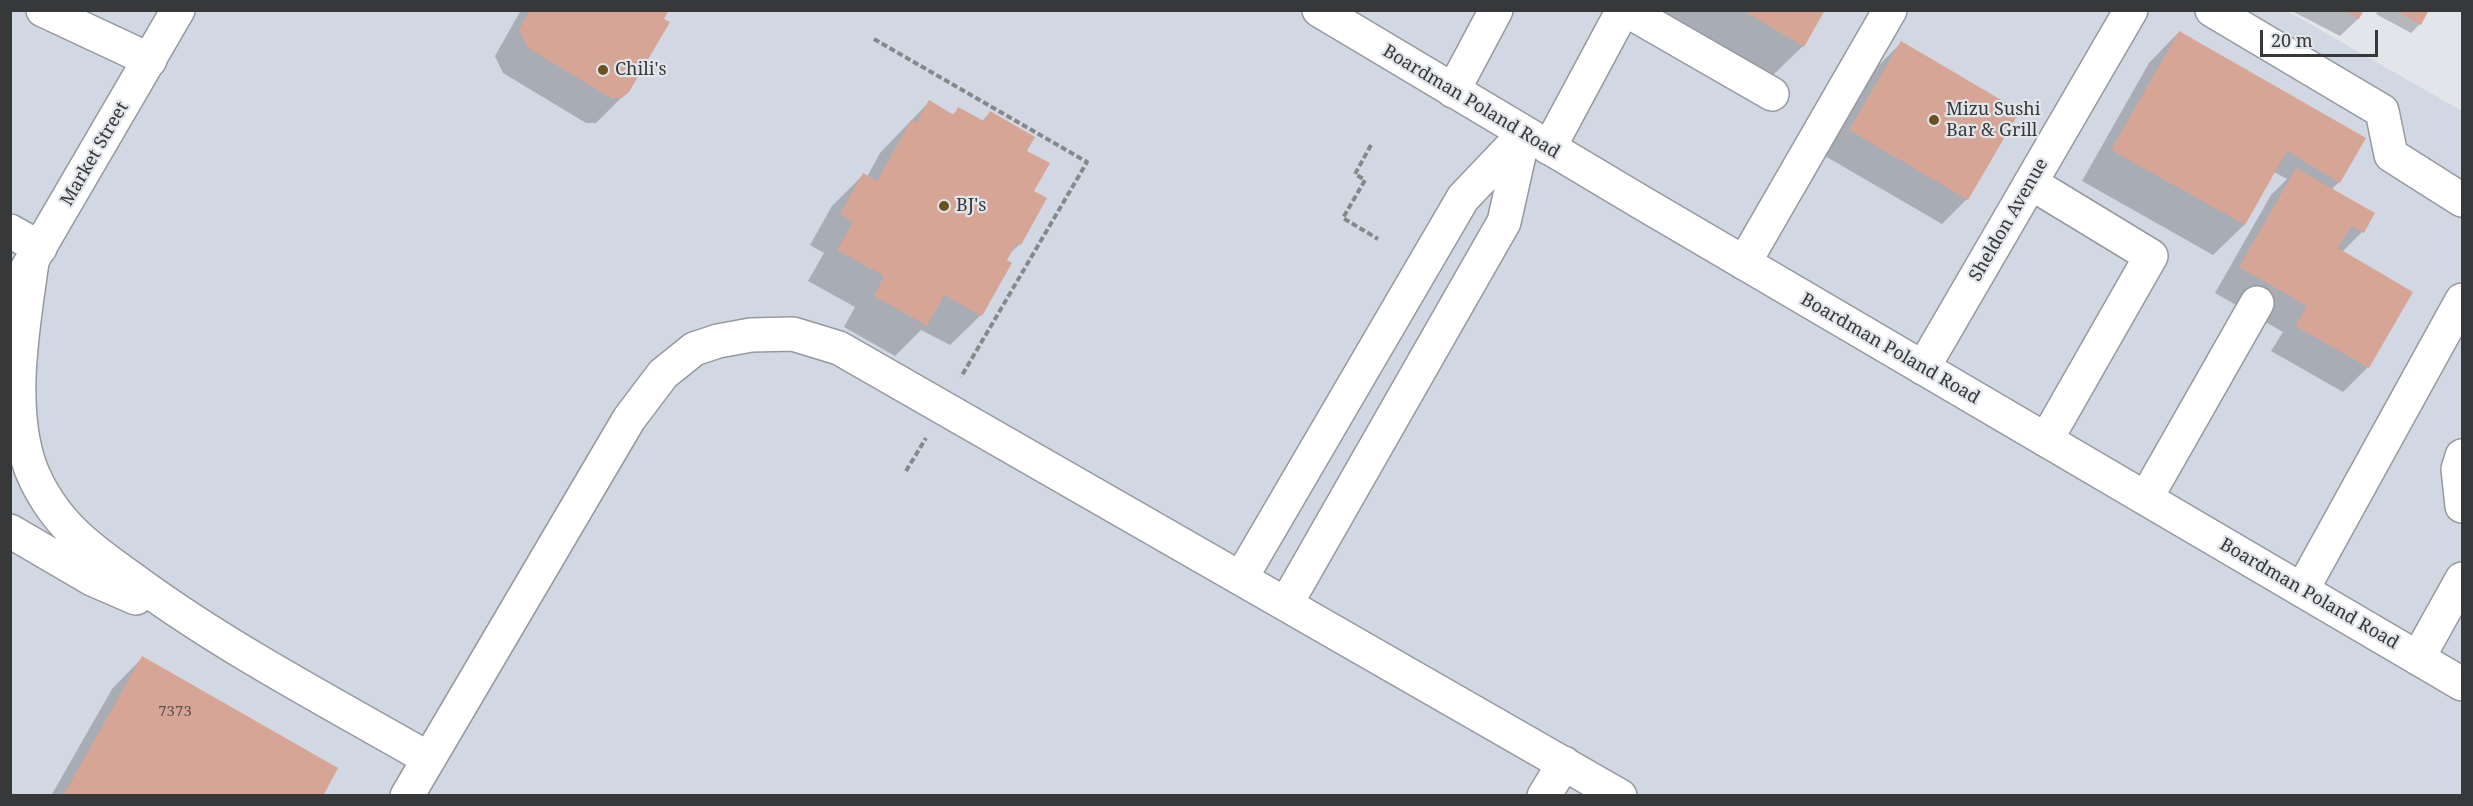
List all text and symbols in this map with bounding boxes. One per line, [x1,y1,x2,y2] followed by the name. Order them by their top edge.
[2263,18,2382,56] scale bar
[2271,28,2313,52] text: 20 m
[1378,40,1564,164] street label: Boardman Poland Road
[615,59,667,81] place label: Chili's
[596,63,610,77] marker: Chili's
[57,98,133,210] street label: Market Street
[1946,99,2040,142] place label: Mizu Sushi Bar & Grill
[1927,113,1941,127] marker: Mizu Sushi Bar & Grill
[1965,155,2053,285] street label: Sheldon Avenue
[956,195,986,217] place label: BJ's
[937,199,951,213] marker: BJ's
[1797,289,1983,409] street label: Boardman Poland Road
[2216,534,2402,654] street label: Boardman Poland Road
[158,703,192,721] house number: 7373

